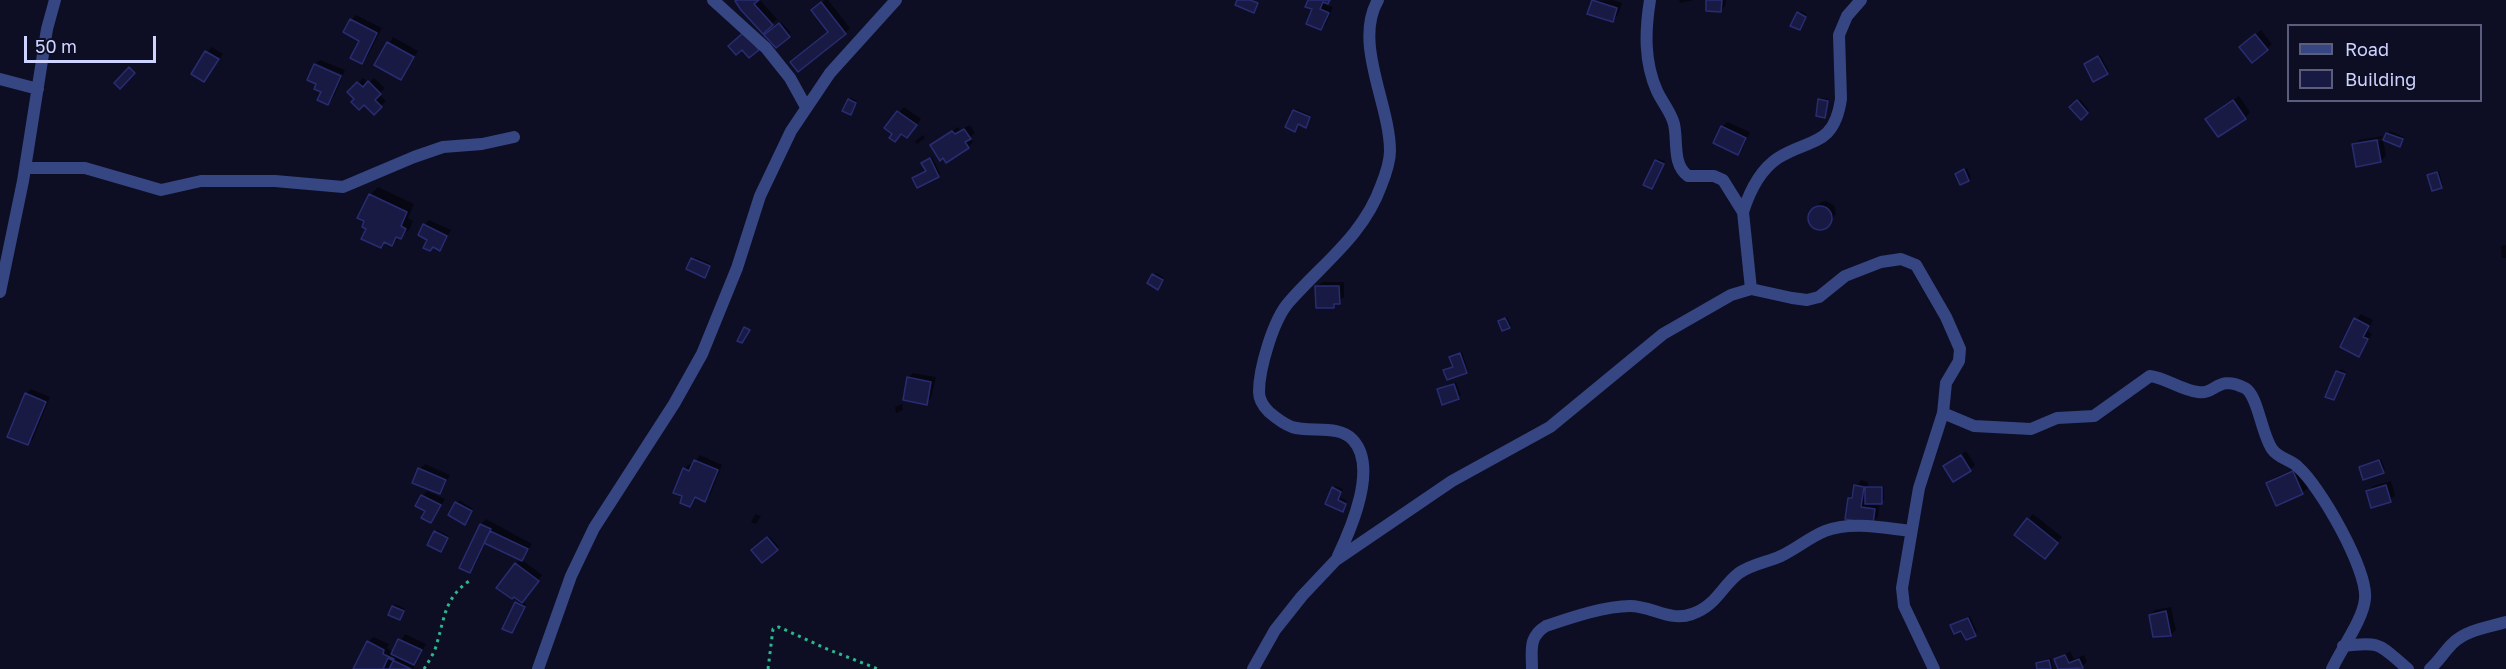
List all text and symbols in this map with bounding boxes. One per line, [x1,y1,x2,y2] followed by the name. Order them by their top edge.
[27,24,159,62] scale bar
[2287,24,2482,102] legend
[35,35,77,57] text: 50 m
[2345,38,2389,60] text: Road
[2345,68,2416,90] text: Building

